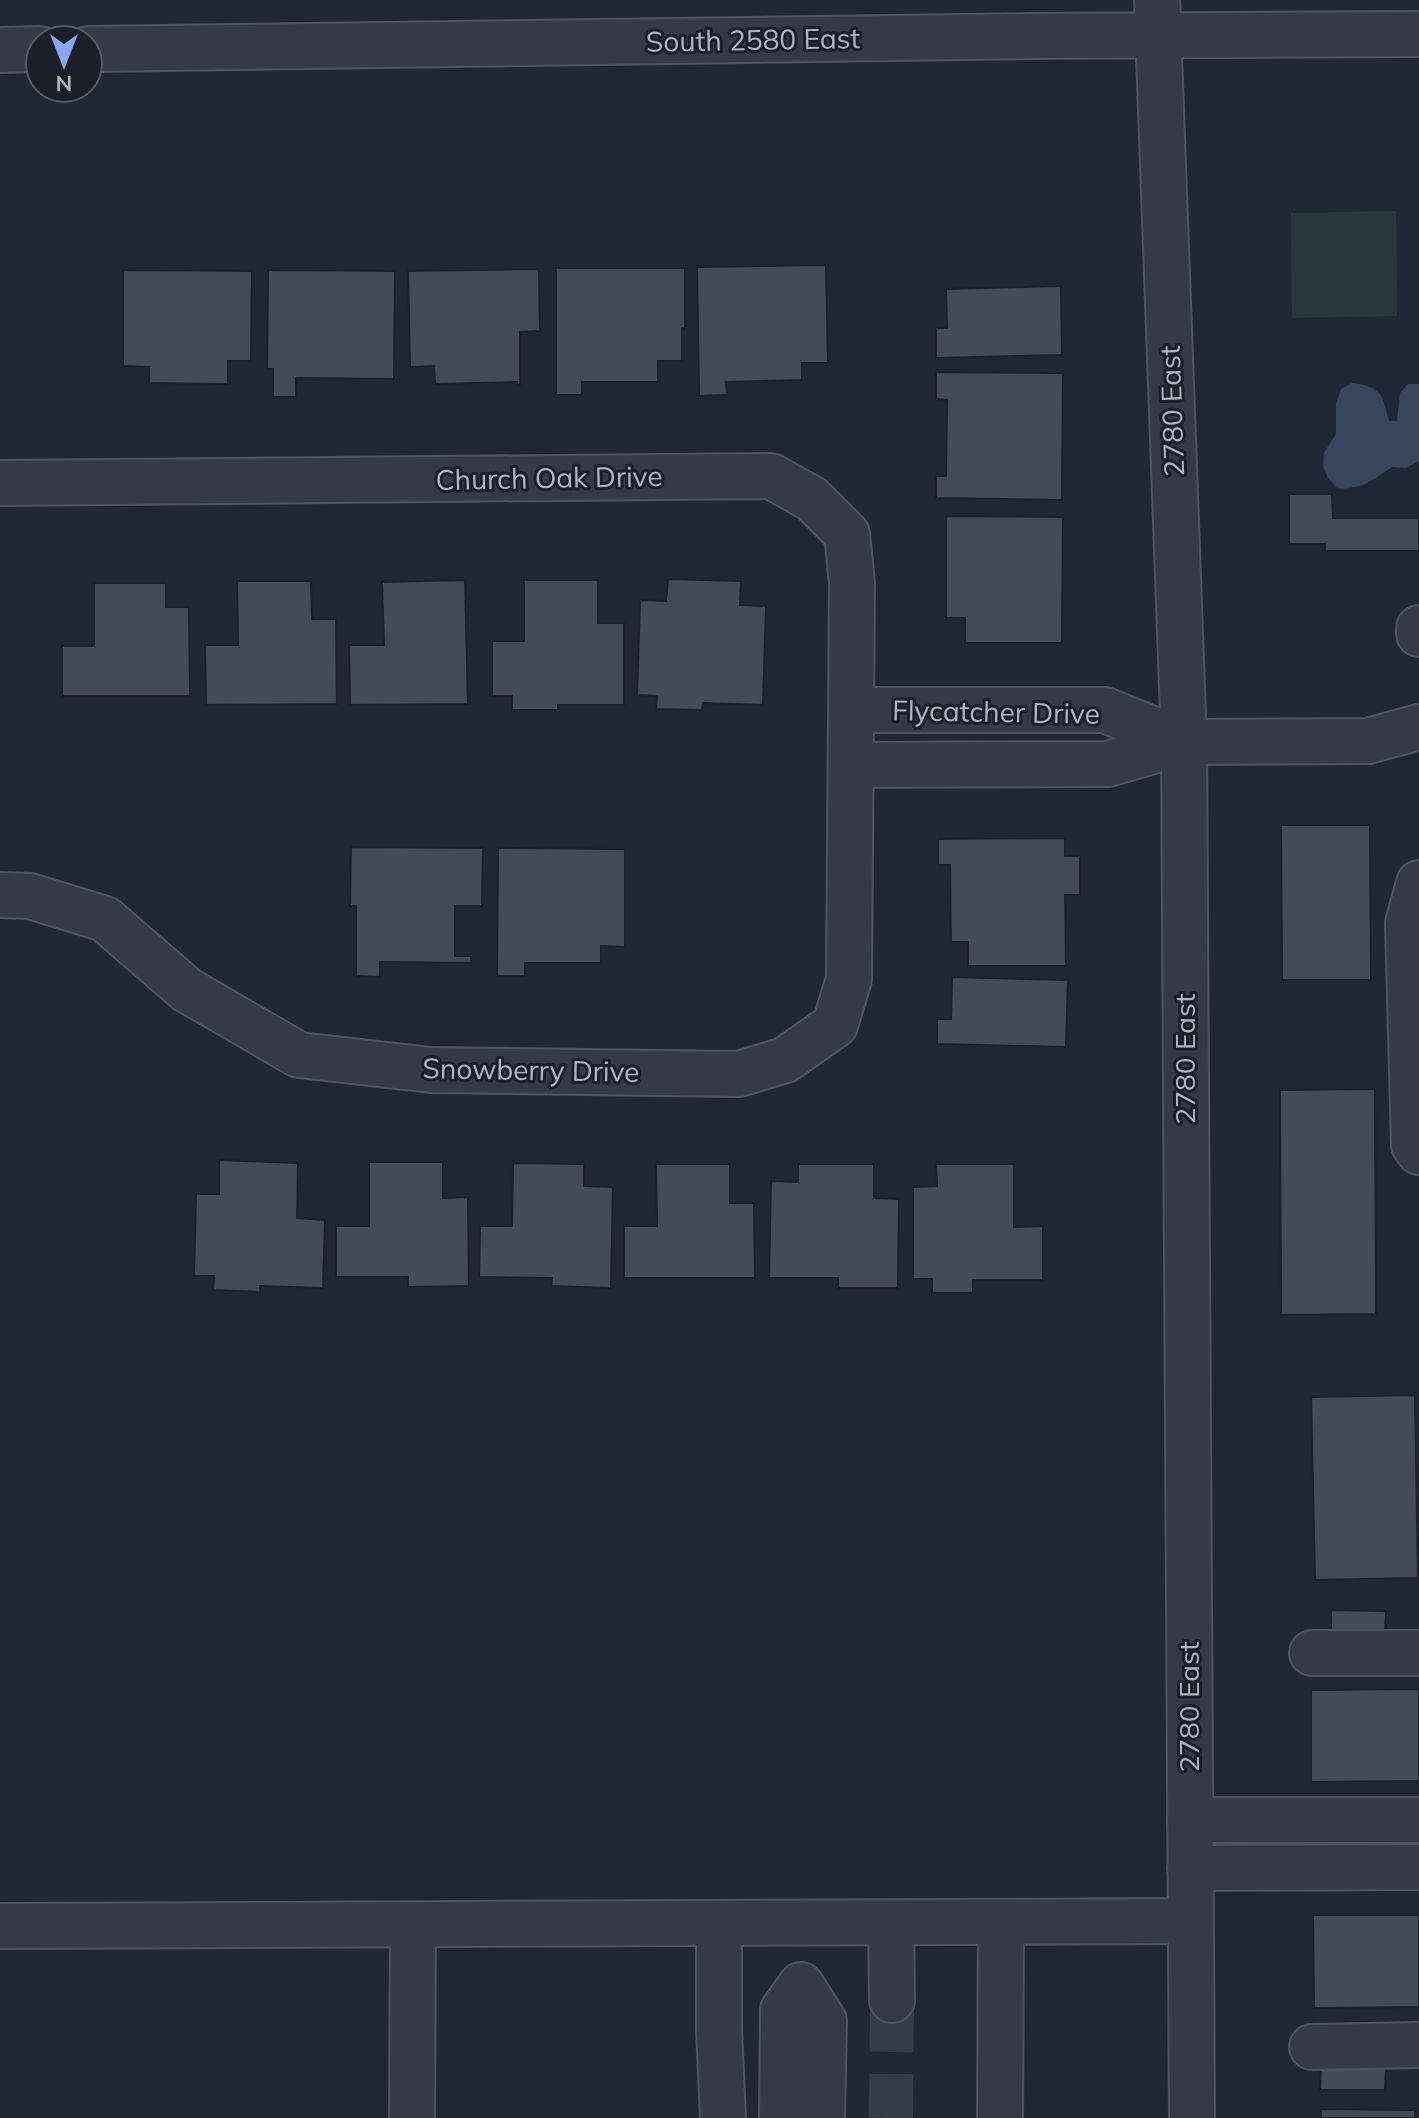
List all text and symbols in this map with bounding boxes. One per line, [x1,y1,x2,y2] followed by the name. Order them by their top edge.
[646,20,861,59] street label: South 2580 East
[24,24,104,104] north arrow
[56,70,72,98] text: N
[1152,345,1191,477] street label: 2780 East
[435,458,663,497] street label: Church Oak Drive
[892,692,1100,731] street label: Flycatcher Drive
[1167,993,1202,1125] street label: 2780 East
[422,1050,640,1089] street label: Snowberry Drive
[1171,1641,1206,1773] street label: 2780 East

